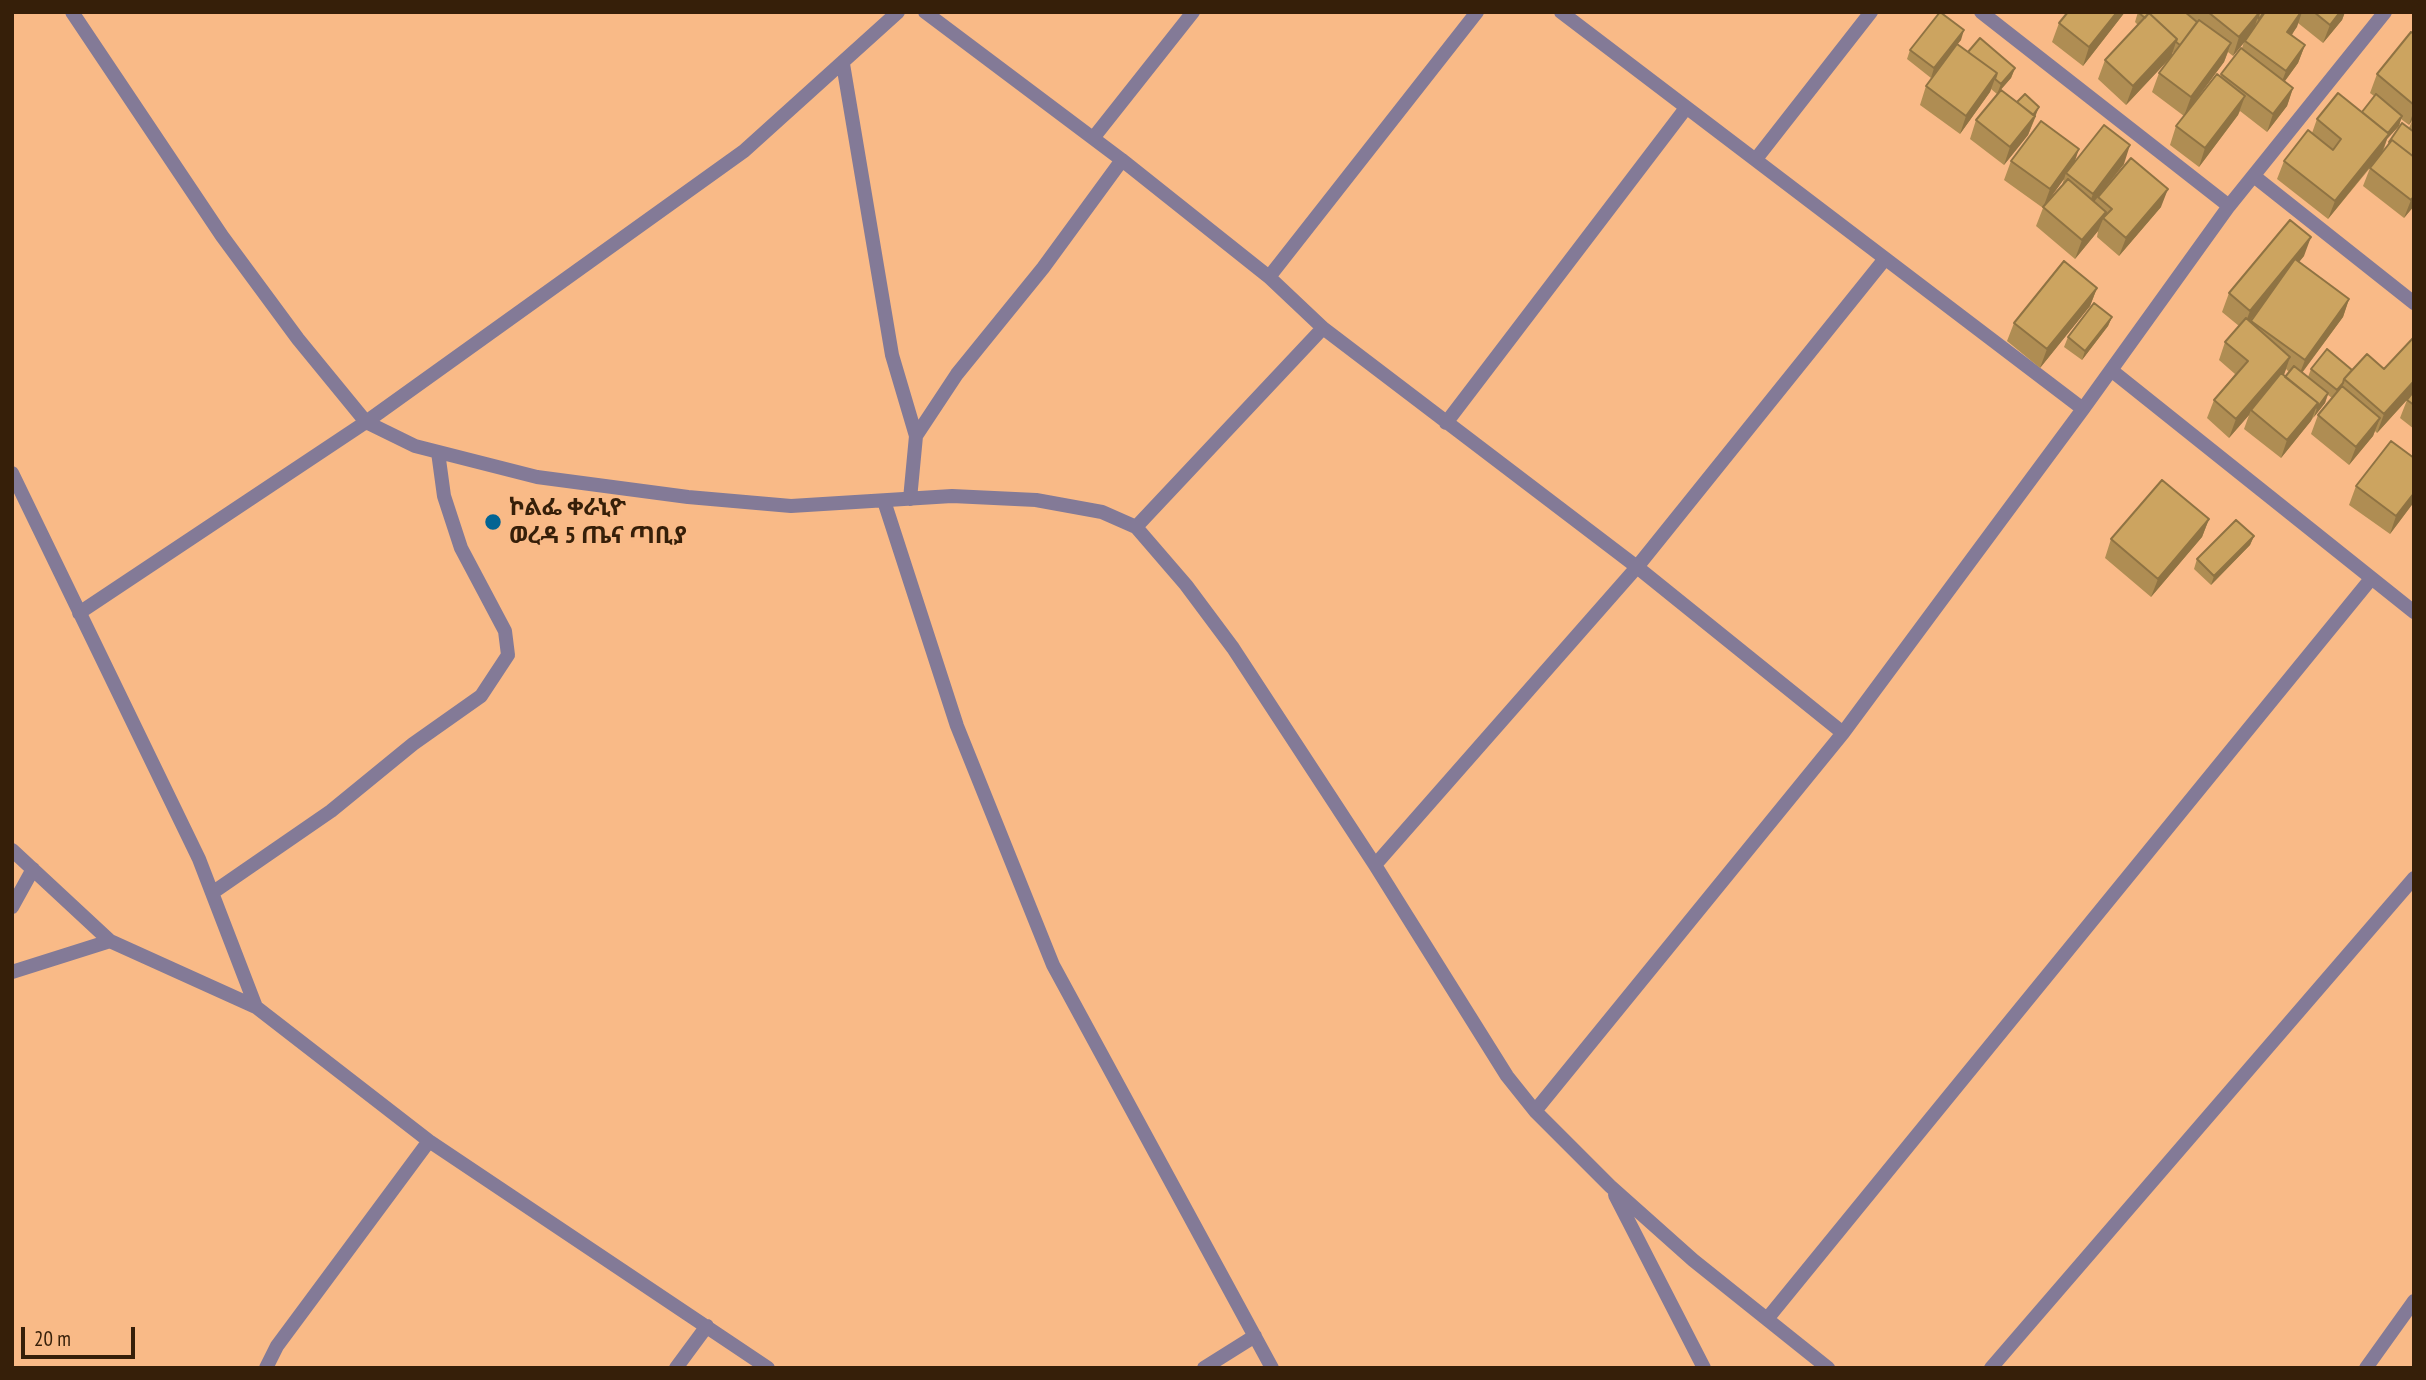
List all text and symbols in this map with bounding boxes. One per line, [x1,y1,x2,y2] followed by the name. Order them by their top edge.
[509,494,687,550] place label: ኮልፌ ቀራኒዮ ወረዳ 5 ጤና ጣቢያ
[483,512,503,532] marker: ኮልፌ ቀራኒዮ ወረዳ 5 ጤና ጣቢያ
[24,1314,138,1358] scale bar
[34,1325,71,1352] text: 20 m

